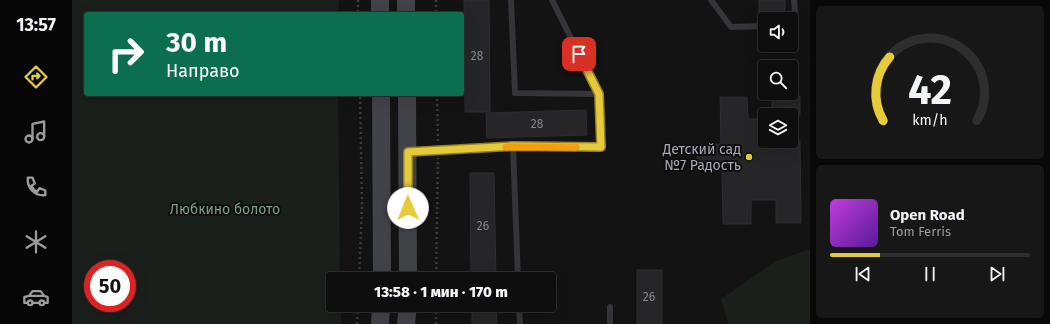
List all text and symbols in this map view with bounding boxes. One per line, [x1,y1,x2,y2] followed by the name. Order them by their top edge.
[758,12,798,148] map controls
[758,12,798,52] button: sound
[16,14,56,36] text: 13:57
[166,26,227,59] text: 30 m
[100,28,152,80] icon: right
[562,37,596,71] pin
[568,43,590,65] icon: arrive
[471,49,484,63] house number: 28
[166,60,240,82] text: Направо
[758,60,798,100] button: search
[22,63,50,91] icon: directions
[908,64,952,114] text: 42
[758,108,798,148] button: layers
[912,111,948,128] text: km/h
[531,117,544,131] house number: 28
[22,118,50,146] icon: music
[662,141,741,174] place label: Детский сад №7 Радость
[744,152,754,162] marker: Детский сад №7 Радость
[22,173,50,201] icon: phone
[387,187,429,229] position arrow
[170,201,280,218] park label: Любкино болото
[890,206,965,224] text: Open Road
[477,219,489,233] house number: 26
[890,224,951,239] text: Tom Ferris
[22,228,50,256] icon: climate
[84,260,136,312] speed limit sign: 50
[852,263,874,285] icon: previous
[919,263,941,285] icon: pause
[986,263,1008,285] icon: next
[22,283,50,311] icon: car
[374,283,508,301] text: 13:58 · 1 мин · 170 m
[643,290,655,304] house number: 26

